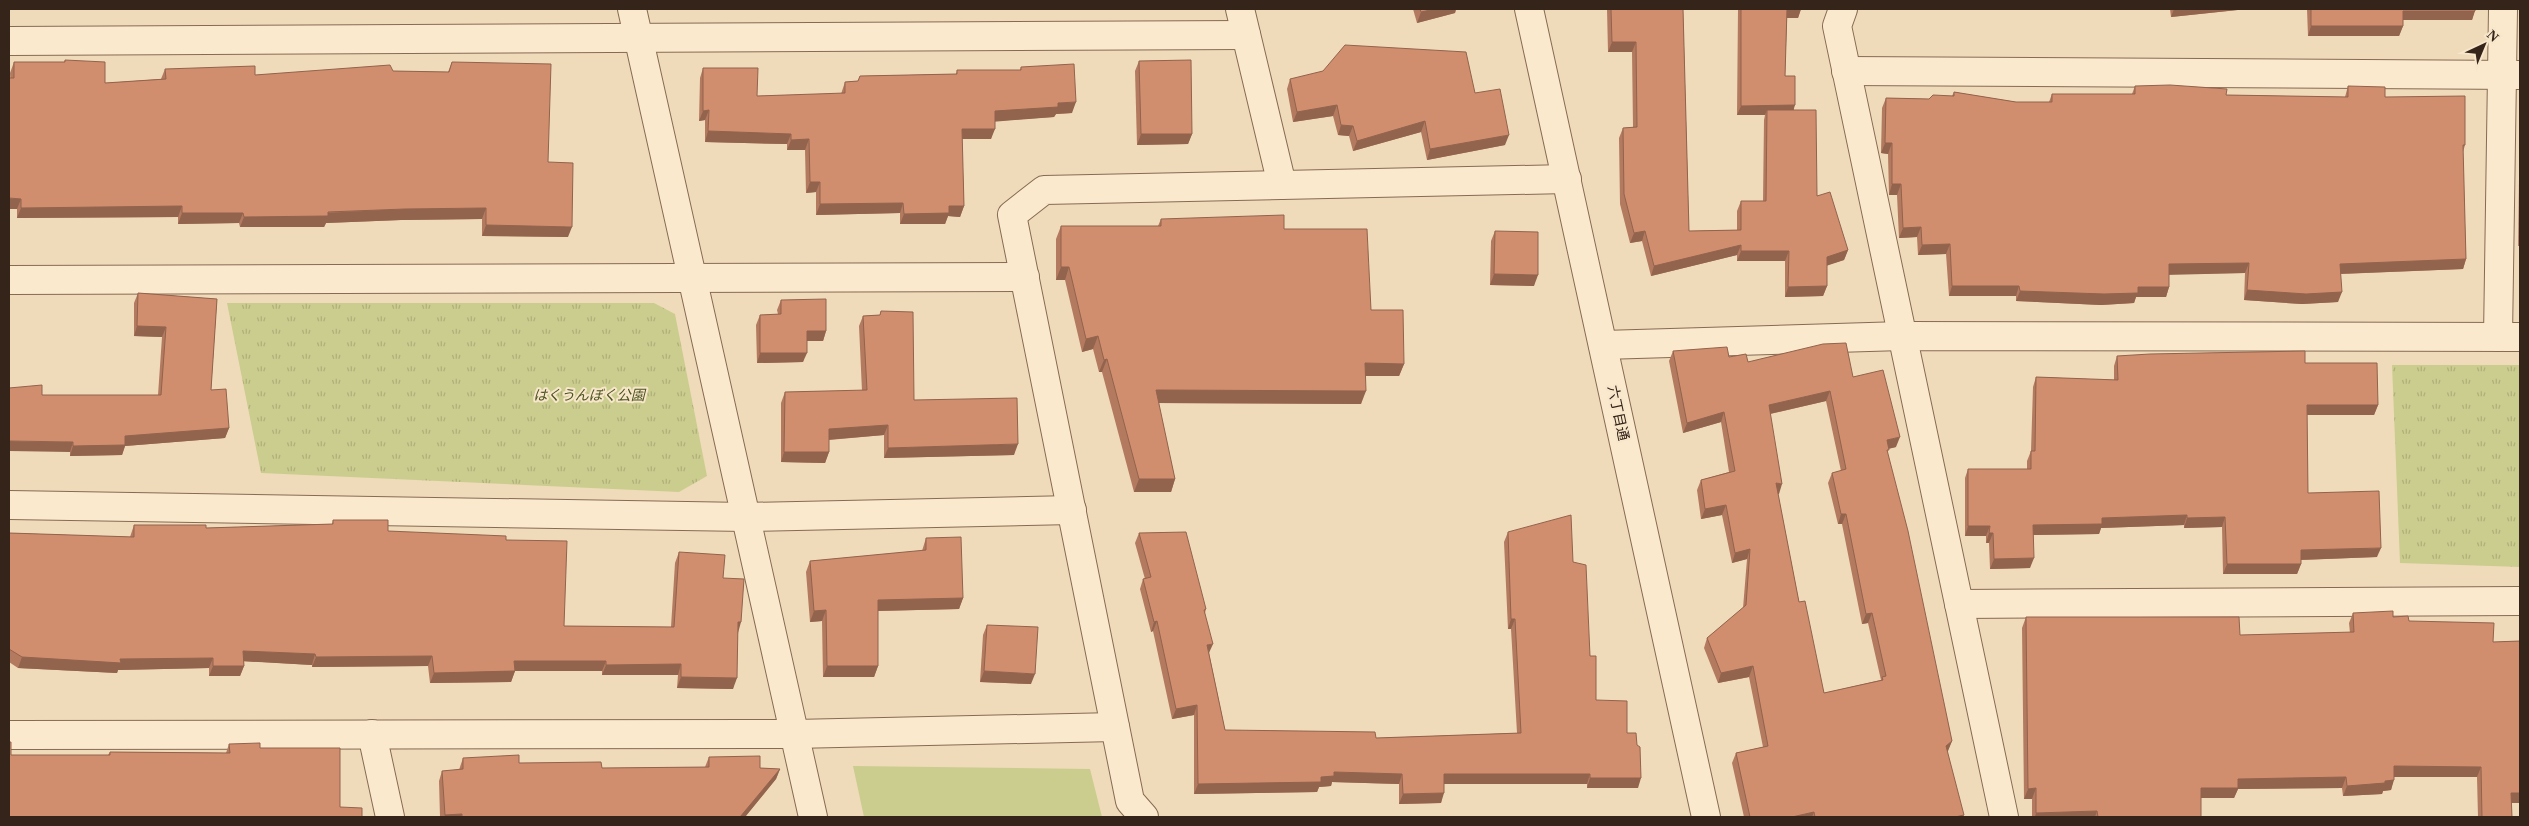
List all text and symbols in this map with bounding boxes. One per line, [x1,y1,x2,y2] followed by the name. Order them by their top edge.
[2459,20,2509,70] north arrow
[2484,27,2502,45] text: N
[1605,384,1631,442] street label: 六丁目通
[533,388,647,403] park label: はくうんぼく公園

